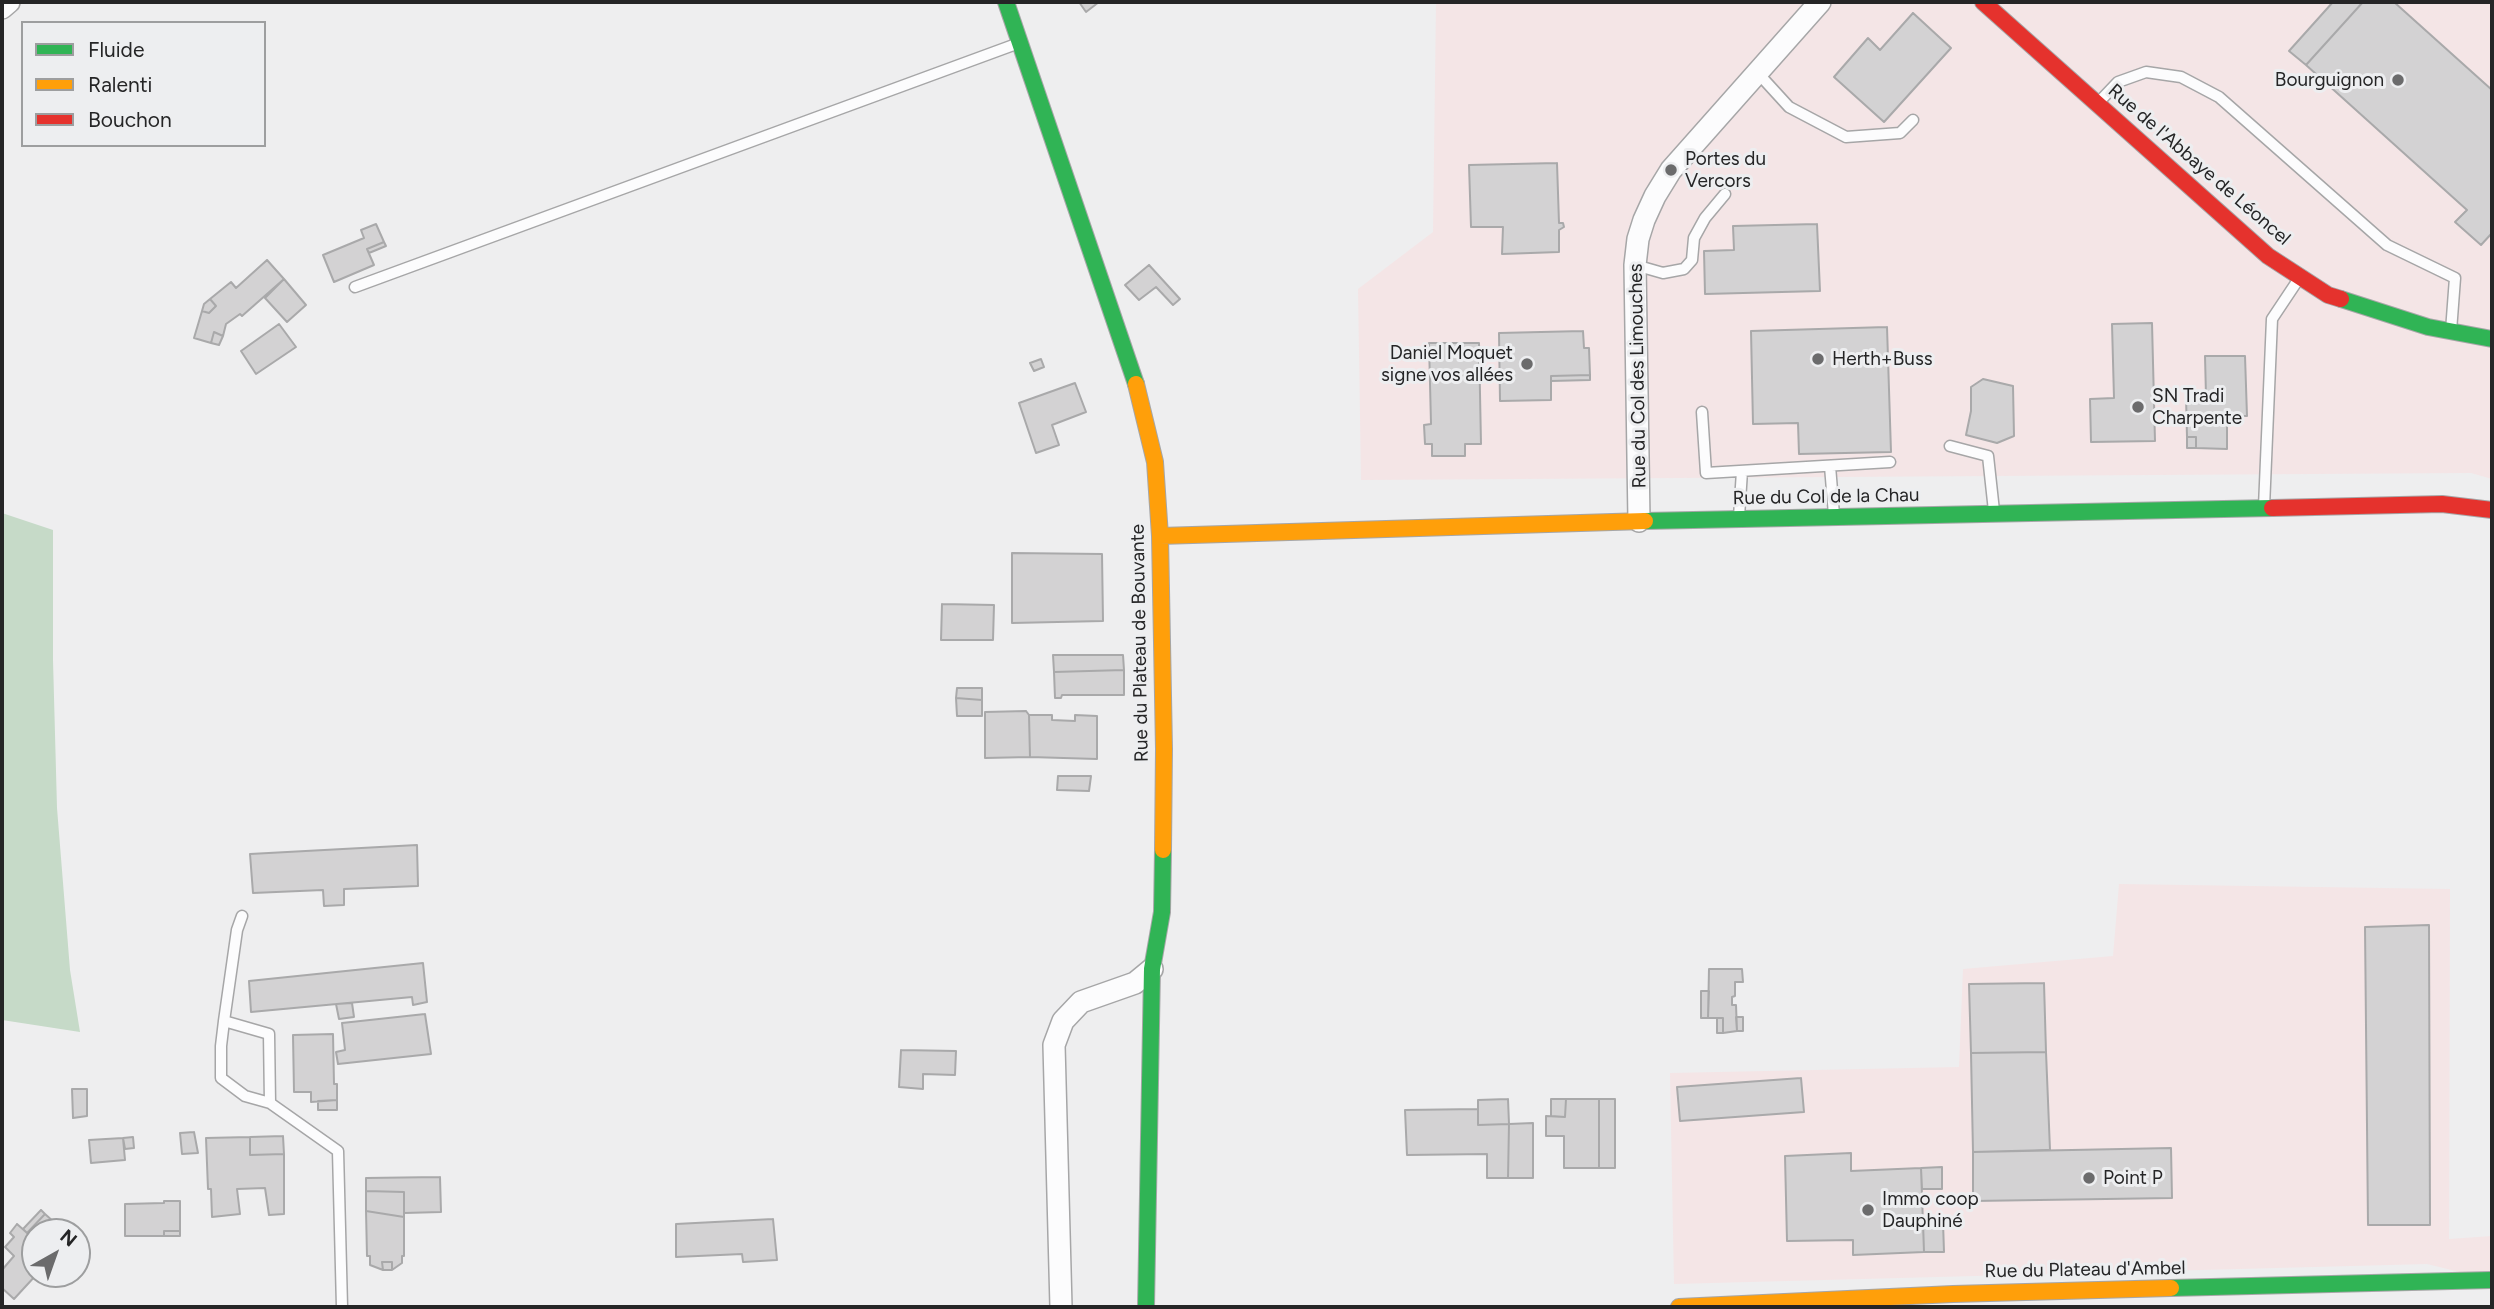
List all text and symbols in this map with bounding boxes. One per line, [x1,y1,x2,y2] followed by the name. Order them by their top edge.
[21,21,266,147] legend
[88,37,144,62] text: Fluide
[2275,69,2384,91] place label: Bourguignon
[88,72,152,97] text: Ralenti
[2390,72,2406,88] marker: Bourguignon
[2103,80,2295,250] street label: Rue de l'Abbaye de Léoncel
[88,107,172,132] text: Bouchon
[1685,148,1766,192] place label: Portes du Vercors
[1663,162,1679,178] marker: Portes du Vercors
[1625,263,1651,489] street label: Rue du Col des Limouches
[1381,342,1513,386] place label: Daniel Moquet signe vos allées
[1832,348,1933,370] place label: Herth+Buss
[1810,351,1826,367] marker: Herth+Buss
[1519,356,1535,372] marker: Daniel Moquet signe vos allées
[2152,385,2242,429] place label: SN Tradi Charpente
[2130,399,2146,415] marker: SN Tradi Charpente
[1732,484,1920,510] street label: Rue du Col de la Chau
[1127,524,1153,762] street label: Rue du Plateau de Bouvante
[2103,1167,2163,1189] place label: Point P
[2081,1170,2097,1186] marker: Point P
[1882,1188,1979,1232] place label: Immo coop Dauphiné
[1860,1202,1876,1218] marker: Immo coop Dauphiné
[21,1218,91,1288] north arrow
[56,1225,82,1252] text: N
[1984,1257,2186,1283] street label: Rue du Plateau d'Ambel

